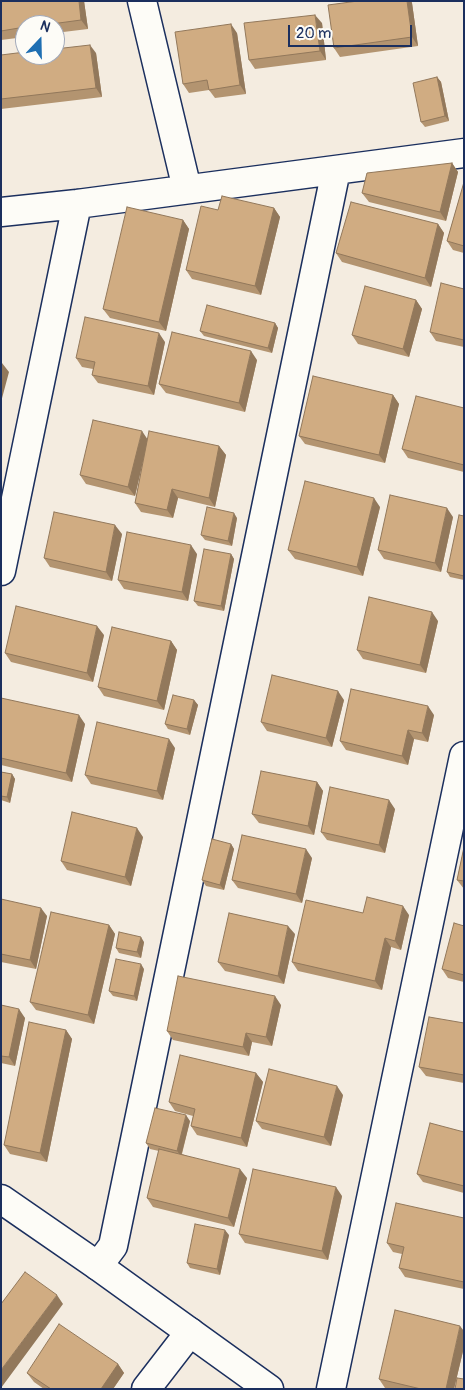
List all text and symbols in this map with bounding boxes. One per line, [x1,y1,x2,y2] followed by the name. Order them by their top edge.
[15,15,65,65] north arrow
[290,15,414,47] scale bar
[38,17,53,36] text: N
[296,24,331,43] text: 20 m

